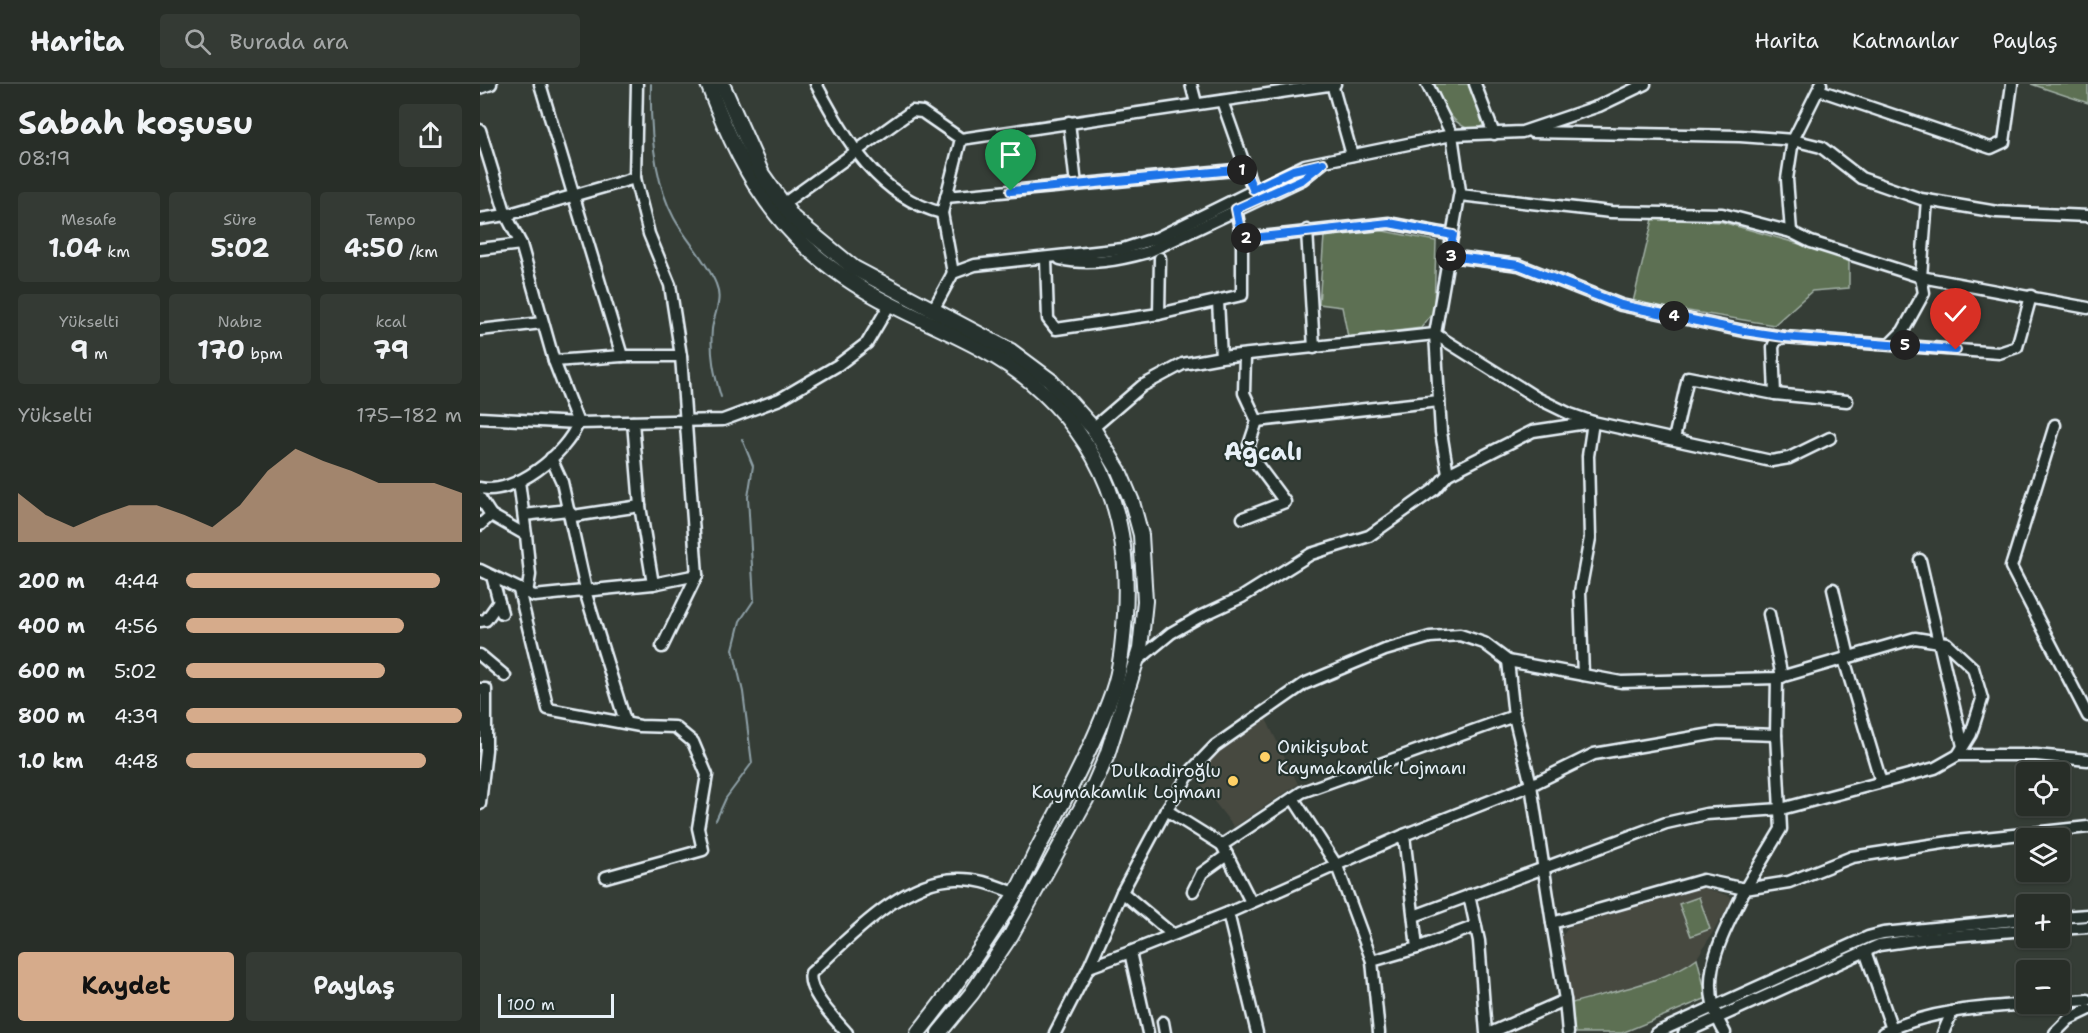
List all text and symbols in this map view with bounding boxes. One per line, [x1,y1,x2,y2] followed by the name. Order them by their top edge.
[160,14,580,68] search box
[30,22,124,60] text: Harita
[181,25,214,58] icon: search
[229,27,348,56] text: Burada ara
[1754,27,1819,55] text: Harita
[1852,27,1959,55] text: Katmanlar
[1992,27,2058,55] text: Paylaş
[18,100,253,145] text: Sabah koşusu
[399,104,462,167] button: share
[985,129,1036,191] pin
[994,138,1027,171] icon: arrive
[18,145,71,171] text: 08:19
[1227,155,1257,185] pin: 1
[1238,159,1246,180] text: 1
[61,209,117,230] text: Mesafe
[223,209,257,230] text: Süre
[366,209,416,230] text: Tempo
[1231,223,1261,253] pin: 2
[1240,227,1252,248] text: 2
[48,230,102,265] text: 1.04
[211,230,269,265] text: 5:02
[344,230,404,265] text: 4:50
[102,241,130,262] text: km
[404,241,438,262] text: /km
[1436,241,1466,271] pin: 3
[1445,245,1457,266] text: 3
[1930,288,1981,350] pin
[1939,297,1972,330] icon: check
[1659,301,1689,331] pin: 4
[1668,305,1680,326] text: 4
[59,311,119,332] text: Yükselti
[218,311,262,332] text: Nabız
[375,311,407,332] text: kcal
[1890,330,1920,360] pin: 5
[70,332,88,367] text: 9
[197,332,245,367] text: 170
[373,332,409,367] text: 79
[1900,334,1910,355] text: 5
[88,343,108,364] text: m
[245,343,283,364] text: bpm
[18,402,93,428] text: Yükselti
[356,402,462,428] text: 175–182 m
[1224,436,1302,468] district label: Ağcalı
[18,568,85,594] text: 200 m
[114,568,159,594] text: 4:44
[18,613,85,639] text: 400 m
[114,613,158,639] text: 4:56
[18,658,85,684] text: 600 m
[114,658,157,684] text: 5:02
[18,703,85,729] text: 800 m
[114,703,159,729] text: 4:39
[1277,735,1467,780] place label: Onikişubat Kaymakamlık Lojmanı
[18,748,83,774] text: 1.0 km
[114,748,159,774] text: 4:48
[1258,750,1272,764] marker: Onikişubat Kaymakamlık Lojmanı
[1031,759,1221,804] place label: Dulkadiroğlu Kaymakamlık Lojmanı
[2016,762,2070,1014] map controls
[2016,762,2070,816] button: locate
[1226,774,1240,788] marker: Dulkadiroğlu Kaymakamlık Lojmanı
[2016,828,2070,882] button: layers
[2016,894,2070,948] button: +
[18,952,234,1021] button: Kaydet
[246,952,462,1021] button: Paylaş
[2016,960,2070,1014] button: −
[498,991,614,1018] scale bar
[507,994,555,1015] text: 100 m

